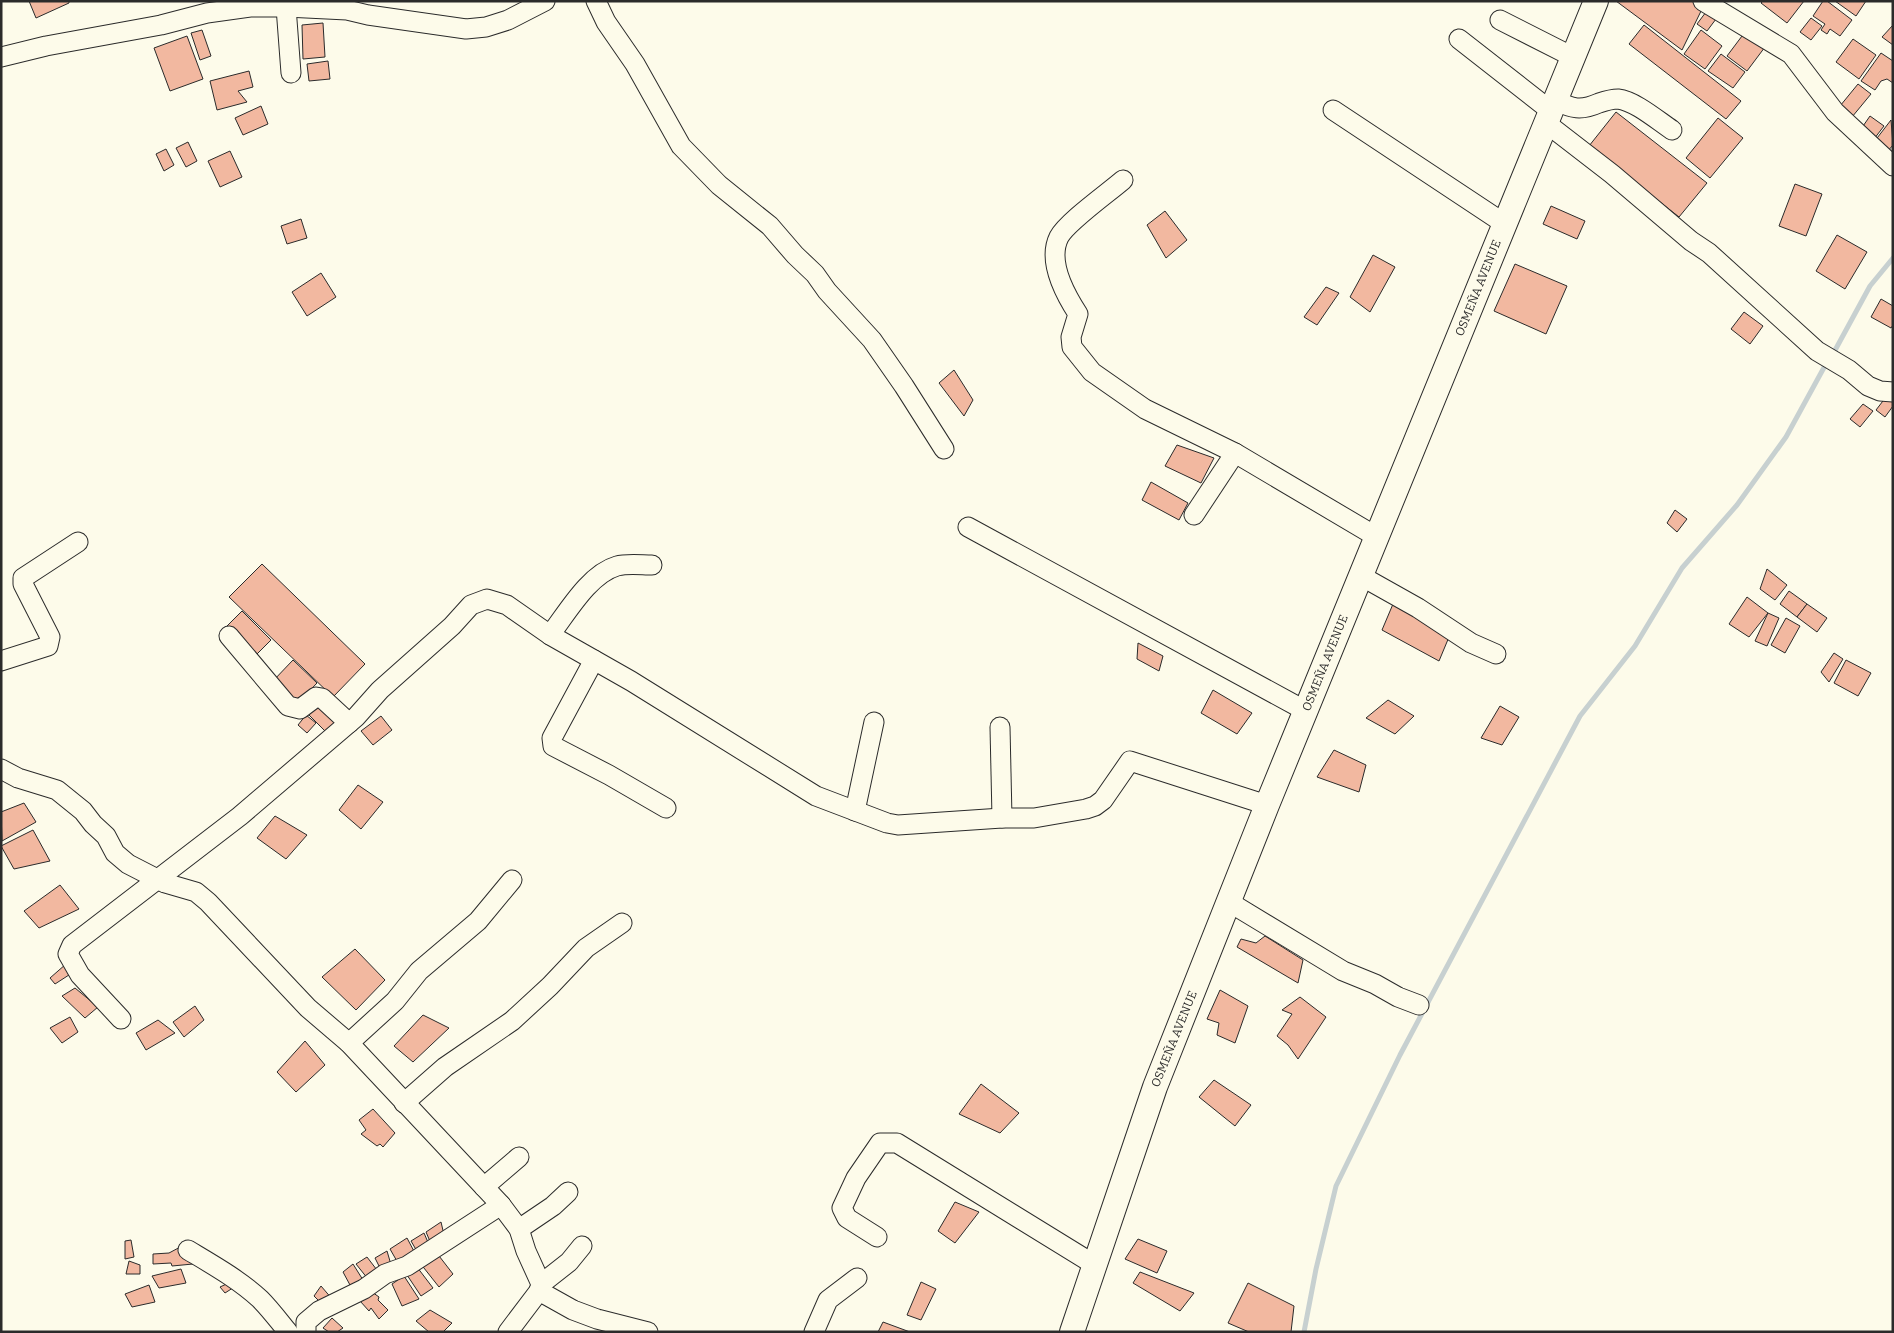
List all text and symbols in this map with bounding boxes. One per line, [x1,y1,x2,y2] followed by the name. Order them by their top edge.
[1451,237,1504,338] street label: OSMEÑA AVENUE
[1298,612,1351,713] street label: OSMEÑA AVENUE
[1147,988,1200,1089] street label: OSMEÑA AVENUE

